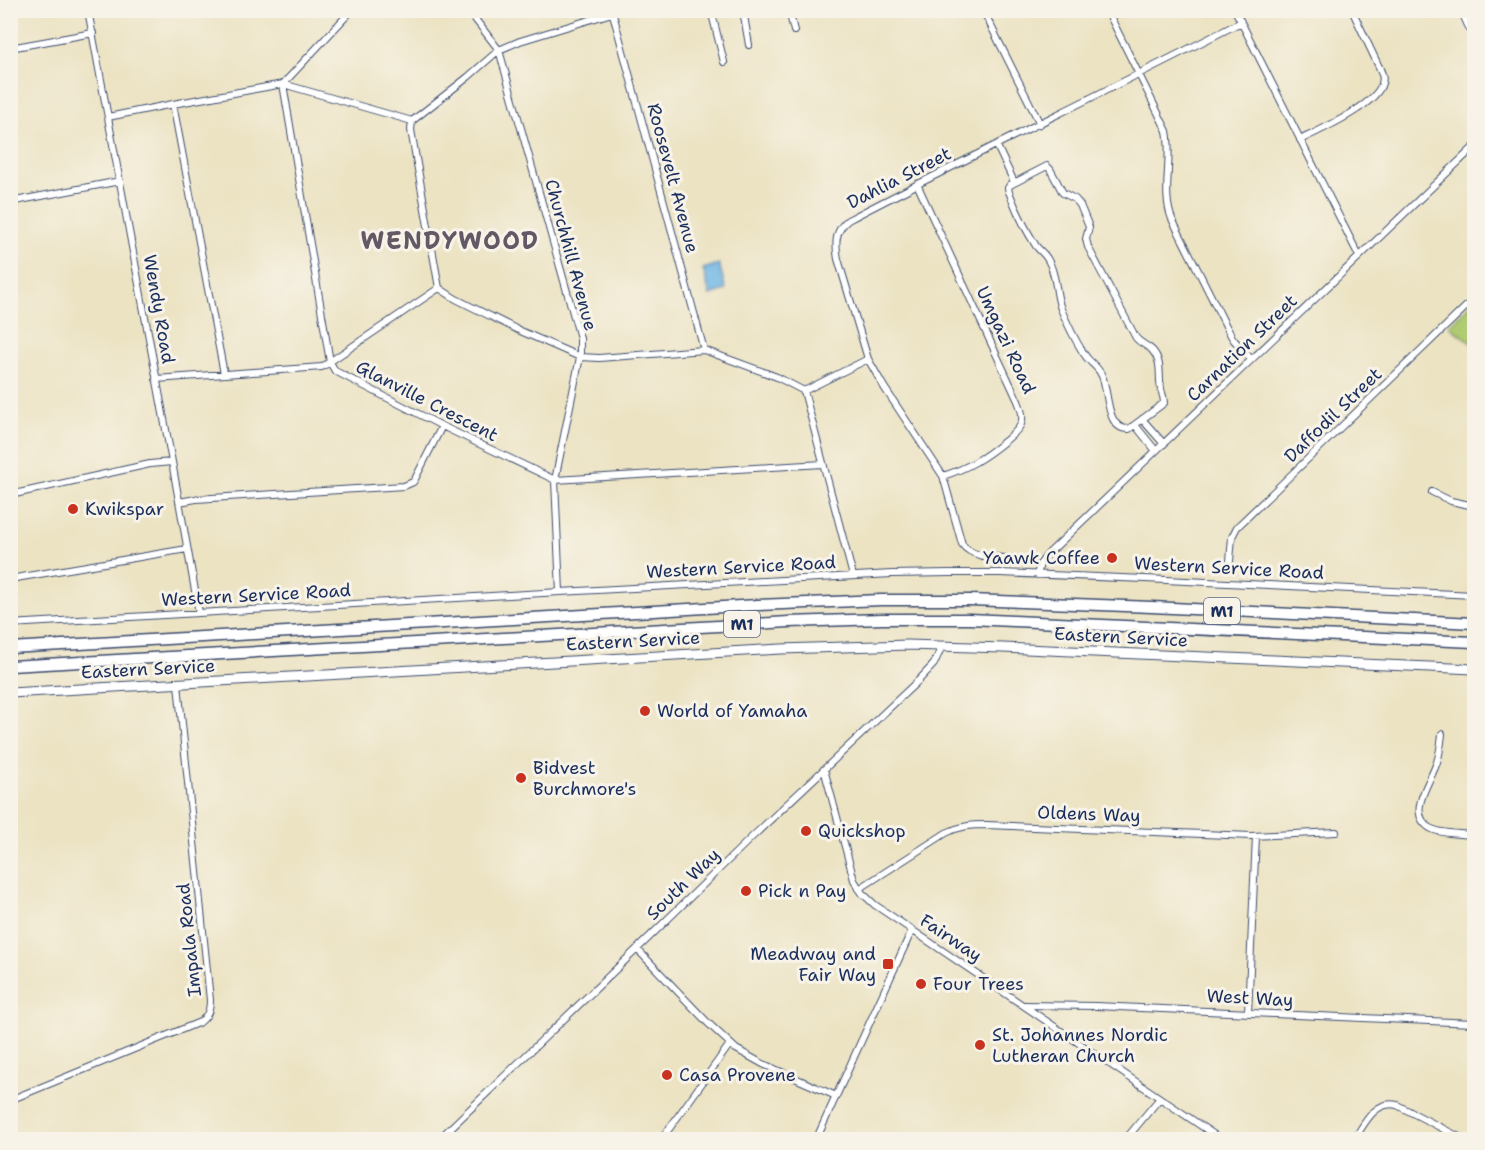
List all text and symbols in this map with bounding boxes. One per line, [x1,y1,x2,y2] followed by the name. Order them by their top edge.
[641,100,705,256] street label: Roosevelt Avenue
[843,141,955,215] street label: Dahlia Street
[539,177,603,333] street label: Churchhill Avenue
[361,225,539,257] district label: WENDYWOOD
[138,252,180,366] street label: Wendy Road
[971,282,1041,398] street label: Umgazi Road
[1182,289,1303,407] street label: Carnation Street
[352,355,502,447] street label: Glanville Crescent
[1279,362,1387,468] street label: Daffodil Street
[85,497,164,521] place label: Kwikspar
[66,502,80,516] marker: Kwikspar
[983,546,1100,570] place label: Yaawk Coffee
[646,550,836,584] street label: Western Service Road
[1105,551,1119,565] marker: Yaawk Coffee
[1134,551,1324,585] street label: Western Service Road
[161,578,351,612] street label: Western Service Road
[1204,598,1240,624] road number: M1
[724,611,760,637] road number: M1
[1053,622,1189,652] street label: Eastern Service
[565,626,701,656] street label: Eastern Service
[80,654,216,684] street label: Eastern Service
[657,699,807,723] place label: World of Yamaha
[638,704,652,718] marker: World of Yamaha
[533,756,636,801] place label: Bidvest Burchmore's
[514,771,528,785] marker: Bidvest Burchmore's
[1037,800,1141,828] street label: Oldens Way
[818,819,906,843] place label: Quickshop
[799,824,813,838] marker: Quickshop
[641,843,725,925] street label: South Way
[758,879,846,903] place label: Pick n Pay
[171,882,207,998] street label: Impala Road
[739,884,753,898] marker: Pick n Pay
[915,908,987,968] street label: Fairway
[750,942,876,987] place label: Meadway and Fair Way
[881,957,895,971] marker: Meadway and Fair Way
[933,972,1024,996] place label: Four Trees
[914,977,928,991] marker: Four Trees
[1206,984,1294,1012] street label: West Way
[992,1023,1168,1068] place label: St. Johannes Nordic Lutheran Church
[973,1038,987,1052] marker: St. Johannes Nordic Lutheran Church
[679,1063,796,1087] place label: Casa Provene
[660,1068,674,1082] marker: Casa Provene

